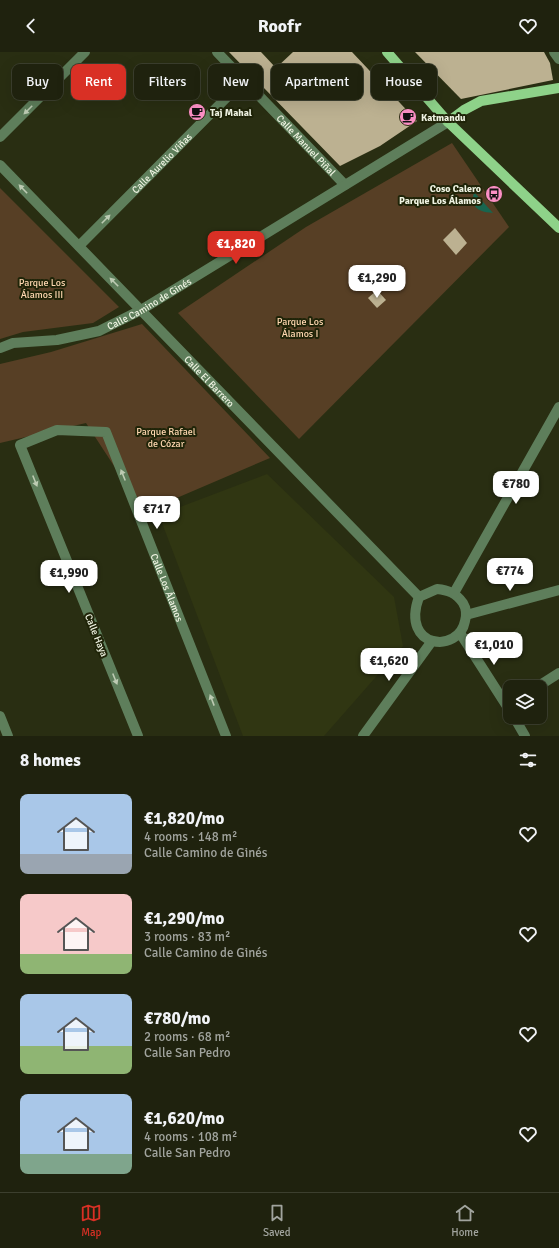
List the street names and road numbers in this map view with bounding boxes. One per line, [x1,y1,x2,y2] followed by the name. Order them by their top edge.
[274,113,338,179] street label: Calle Manuel Piñal
[130,131,195,196] street label: Calle Aurelio Viñas
[105,275,194,333] street label: Calle Camino de Ginés
[181,354,236,410] street label: Calle El Barrero
[148,552,185,624] street label: Calle Los Álamos
[82,612,110,659] street label: Calle Haya

